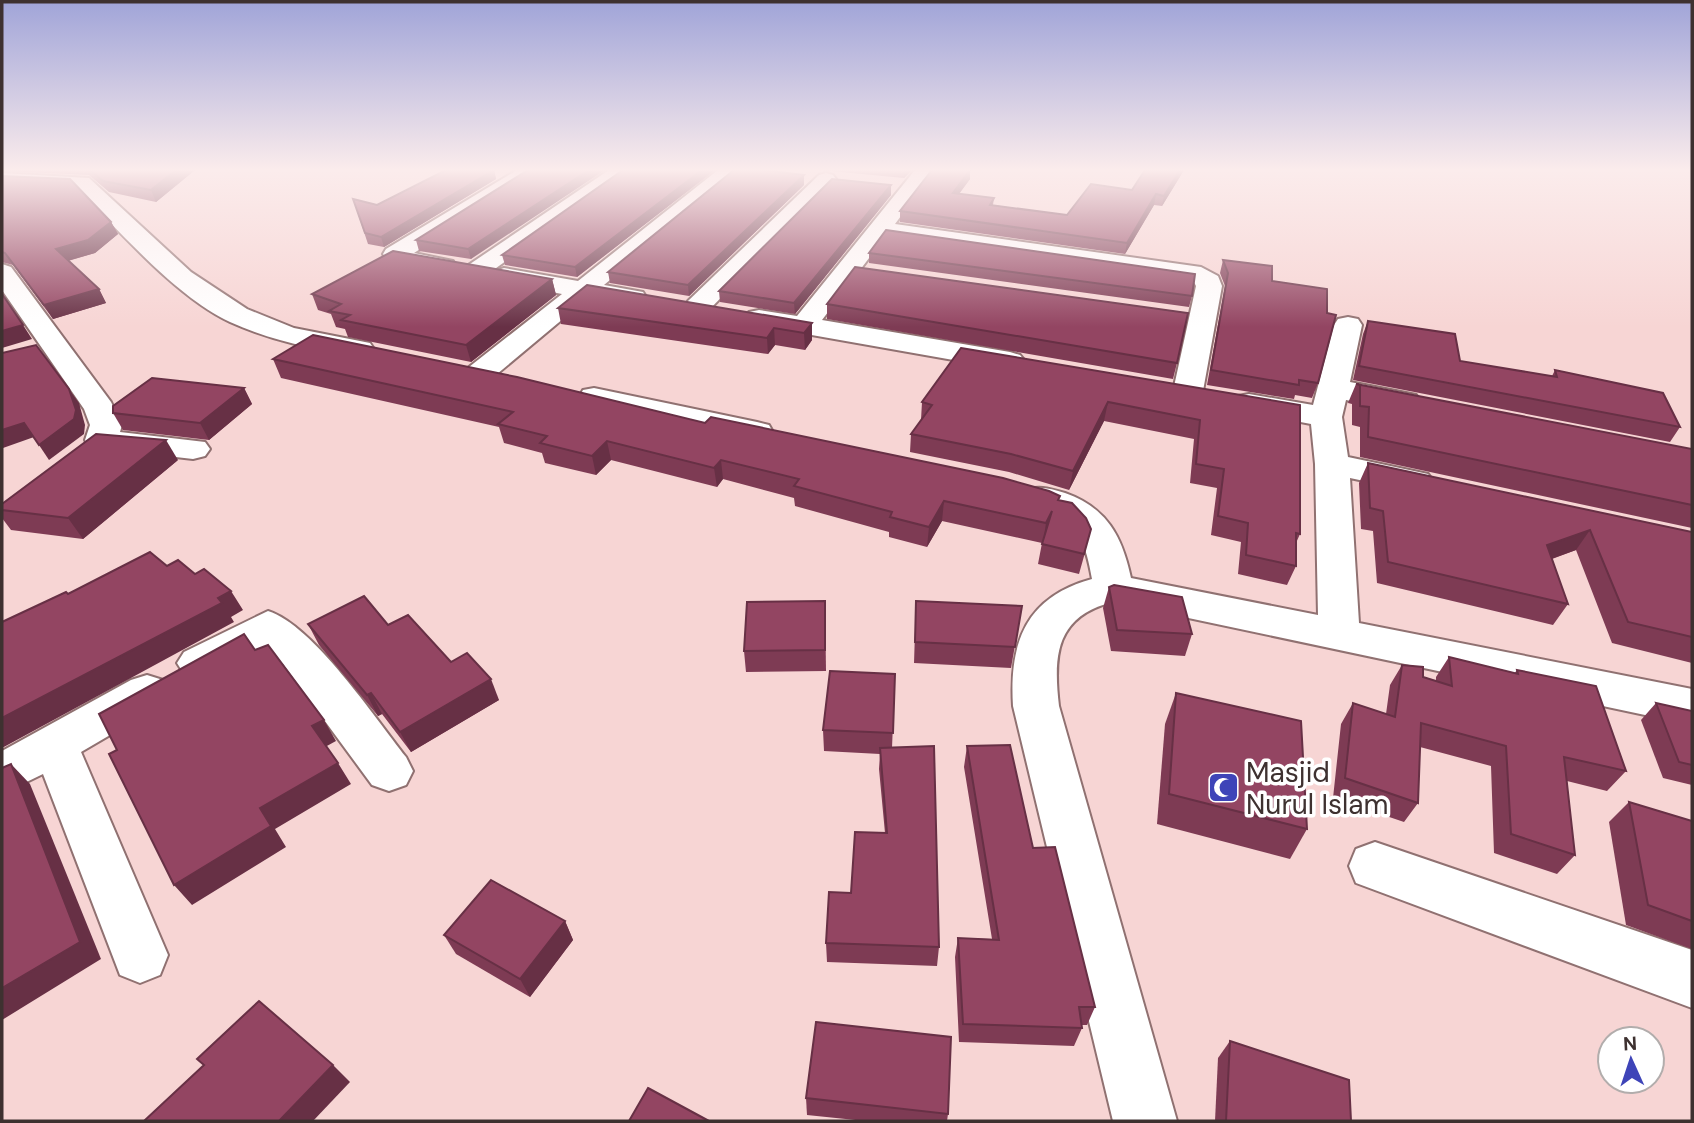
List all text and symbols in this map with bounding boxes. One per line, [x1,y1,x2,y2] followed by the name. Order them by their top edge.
[1246,754,1389,823] place label: Masjid Nurul Islam
[1206,771,1240,805] mosque icon: Masjid Nurul Islam
[1596,1025,1666,1095] north arrow
[1623,1031,1638,1056] text: N

